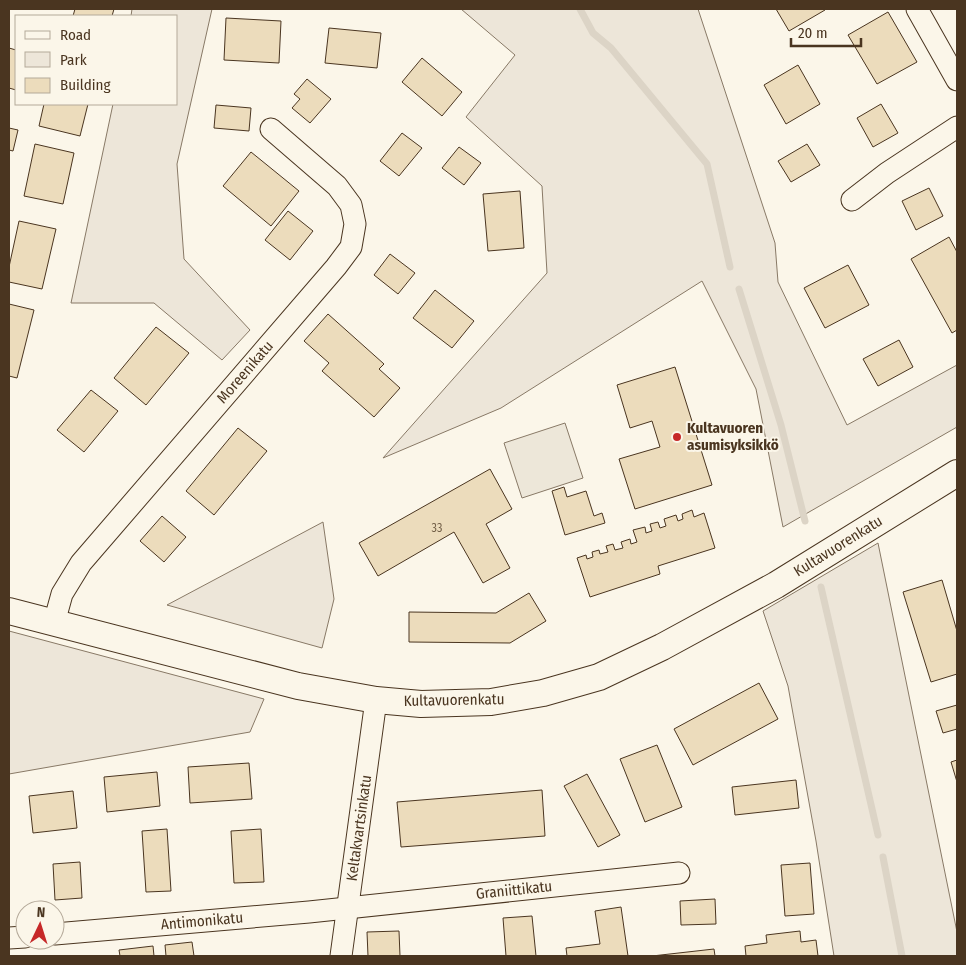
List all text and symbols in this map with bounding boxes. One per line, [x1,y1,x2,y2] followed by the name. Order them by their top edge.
[15,15,178,105] legend
[791,15,861,47] scale bar
[798,24,828,42] text: 20 m
[60,26,91,44] text: Road
[60,51,87,69] text: Park
[60,76,111,94] text: Building
[213,337,277,407] street label: Moreenikatu
[687,419,779,454] place label: Kultavuoren asumisyksikkö
[671,431,683,443] marker: Kultavuoren asumisyksikkö
[790,512,886,580] street label: Kultavuorenkatu
[432,521,442,535] house number: 33
[403,690,505,710] street label: Kultavuorenkatu
[343,774,375,882] street label: Keltakvartsinkatu
[475,877,553,903] street label: Graniittikatu
[15,900,65,950] north arrow
[36,904,46,921] text: N
[160,908,244,934] street label: Antimonikatu

